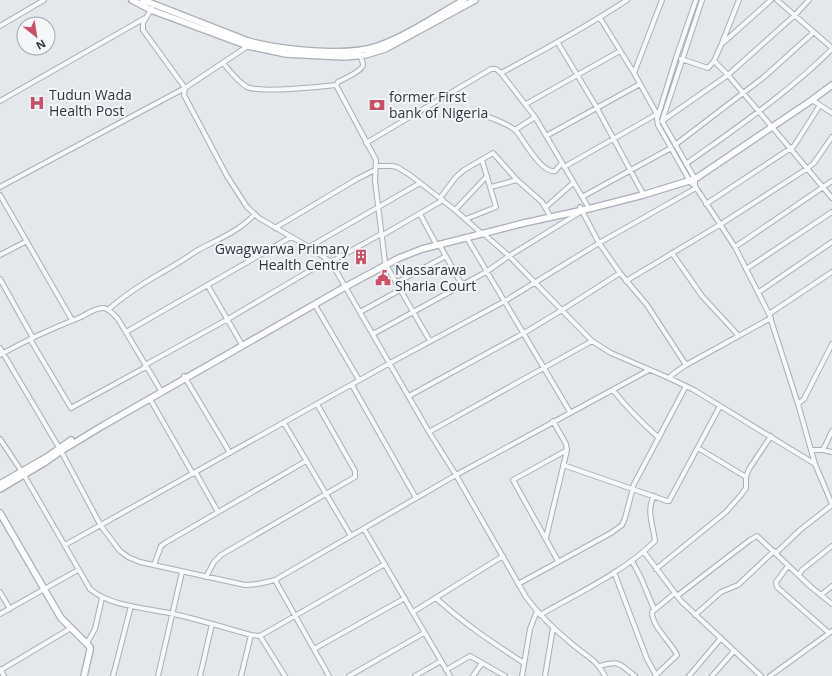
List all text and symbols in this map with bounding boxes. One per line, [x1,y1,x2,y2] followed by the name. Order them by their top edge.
[16,16,56,56] north arrow
[34,36,49,54] text: N
[49,85,132,120] place label: Tudun Wada Health Post
[389,87,488,122] place label: former First bank of Nigeria
[28,94,46,112] hospital icon: Tudun Wada Health Post
[368,96,386,114] bank icon: former First bank of Nigeria
[215,239,350,274] place label: Gwagwarwa Primary Health Centre
[352,248,370,266] building icon: Gwagwarwa Primary Health Centre
[395,260,476,295] place label: Nassarawa Sharia Court
[374,269,392,287] public building icon: Nassarawa Sharia Court

